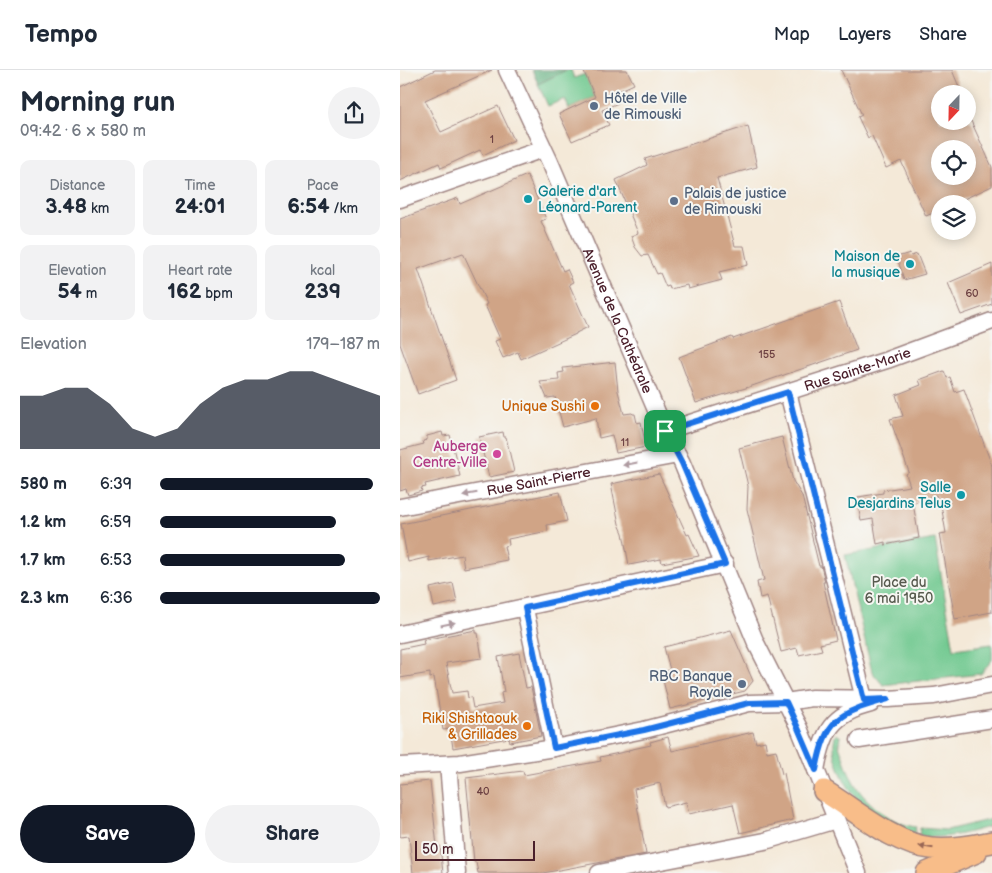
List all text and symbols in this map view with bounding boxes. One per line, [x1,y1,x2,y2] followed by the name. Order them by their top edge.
[25,20,98,49] text: Tempo
[774,24,810,45] text: Map
[838,24,891,45] text: Layers
[919,24,967,45] text: Share
[931,85,976,130] north arrow
[931,85,976,240] map controls
[20,86,175,119] text: Morning run
[328,87,380,139] button: share
[604,90,687,123] place label: Hôtel de Ville de Rimouski
[588,100,600,112] marker: Hôtel de Ville de Rimouski
[20,122,146,141] text: 09:42 · 6 × 580 m
[490,133,494,146] house number: 1
[931,140,976,185] button: locate
[49,177,105,194] text: Distance
[184,177,216,194] text: Time
[307,177,339,194] text: Pace
[538,183,638,216] place label: Galerie d'art Léonard-Parent
[684,185,787,218] place label: Palais de justice de Rimouski
[522,193,534,205] marker: Galerie d'art Léonard-Parent
[45,194,87,219] text: 3.48
[174,194,226,219] text: 24:01
[287,194,330,219] text: 6:54
[668,195,680,207] marker: Palais de justice de Rimouski
[931,195,976,240] button: layers
[87,200,109,217] text: km
[330,200,358,217] text: /km
[579,246,656,396] street label: Avenue de la Cathédrale
[831,248,900,281] place label: Maison de la musique
[904,258,916,270] marker: Maison de la musique
[48,262,107,279] text: Elevation
[168,262,232,279] text: Heart rate
[310,262,335,279] text: kcal
[57,279,82,304] text: 54
[167,279,201,304] text: 162
[304,279,341,304] text: 239
[82,285,97,302] text: m
[201,285,233,302] text: bpm
[965,287,979,300] house number: 60
[20,335,87,354] text: Elevation
[306,335,380,354] text: 179–187 m
[802,344,913,395] street label: Rue Sainte-Marie
[759,348,775,361] house number: 155
[502,398,585,415] place label: Unique Sushi
[589,400,601,412] marker: Unique Sushi
[644,410,686,452] pin
[651,417,679,445] icon: arrive
[621,436,629,449] house number: 11
[413,438,487,471] place label: Auberge Centre-Ville
[491,448,503,460] marker: Auberge Centre-Ville
[621,461,637,469] one-way arrow
[485,464,592,500] street label: Rue Saint-Pierre
[20,475,67,494] text: 580 m
[100,475,132,494] text: 6:39
[847,479,951,512] place label: Salle Desjardins Telus
[955,489,967,501] marker: Salle Desjardins Telus
[462,491,478,499] one-way arrow
[20,513,66,532] text: 1.2 km
[100,513,131,532] text: 6:59
[20,551,65,570] text: 1.7 km
[100,551,132,570] text: 6:53
[865,574,933,607] park label: Place du 6 mai 1950
[20,589,69,608] text: 2.3 km
[100,589,133,608] text: 6:36
[440,620,456,628] one-way arrow
[649,668,732,701] place label: RBC Banque Royale
[736,678,748,690] marker: RBC Banque Royale
[422,710,517,743] place label: Riki Shishtaouk & Grillades
[521,720,533,732] marker: Riki Shishtaouk & Grillades
[476,785,490,798] house number: 40
[20,805,195,863] button: Save
[205,805,380,863] button: Share
[415,838,535,861] scale bar
[422,841,454,858] text: 50 m
[918,843,934,851] one-way arrow

